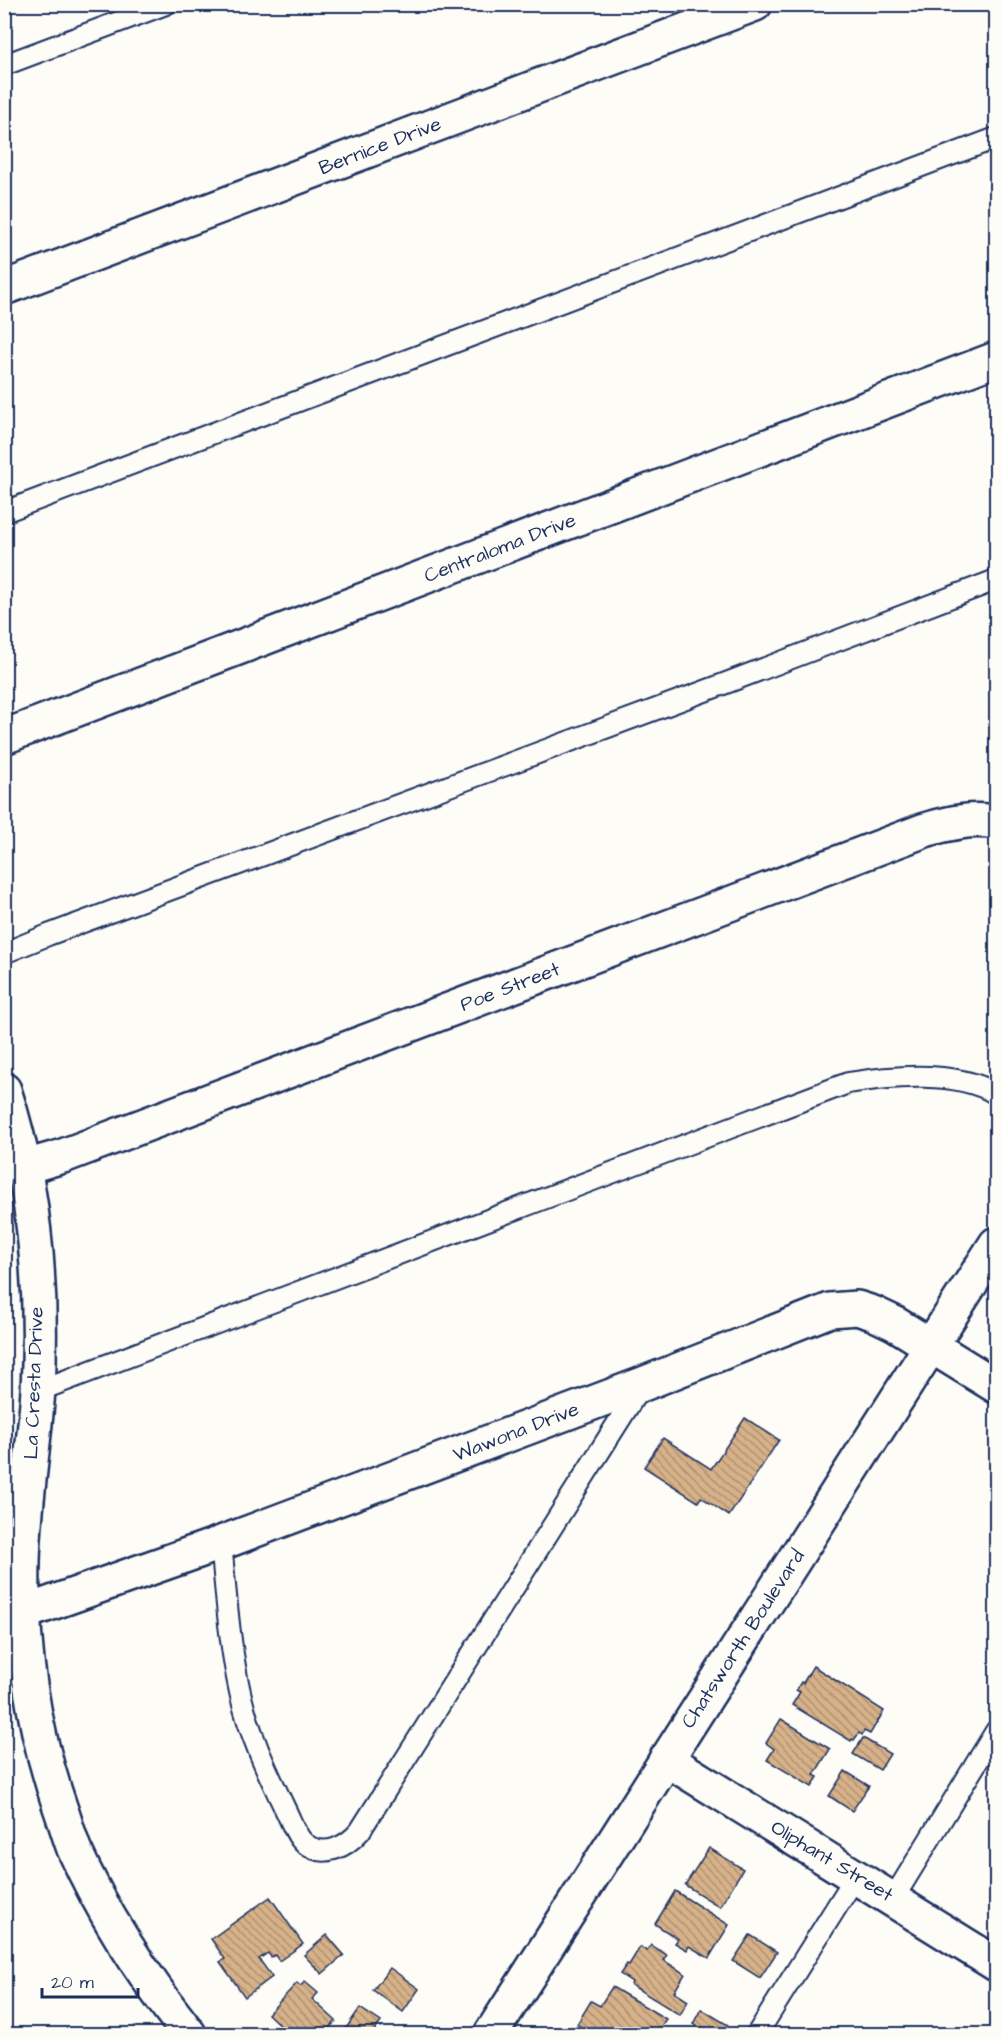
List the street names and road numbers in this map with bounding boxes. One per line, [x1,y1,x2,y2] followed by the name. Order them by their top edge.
[315,110,445,182] street label: Bernice Drive
[420,506,580,590] street label: Centraloma Drive
[456,955,564,1019] street label: Poe Street
[17,1306,51,1460] street label: La Cresta Drive
[449,1395,583,1469] street label: Wawona Drive
[675,1544,811,1734] street label: Chatsworth Boulevard
[765,1813,899,1909] street label: Oliphant Street

